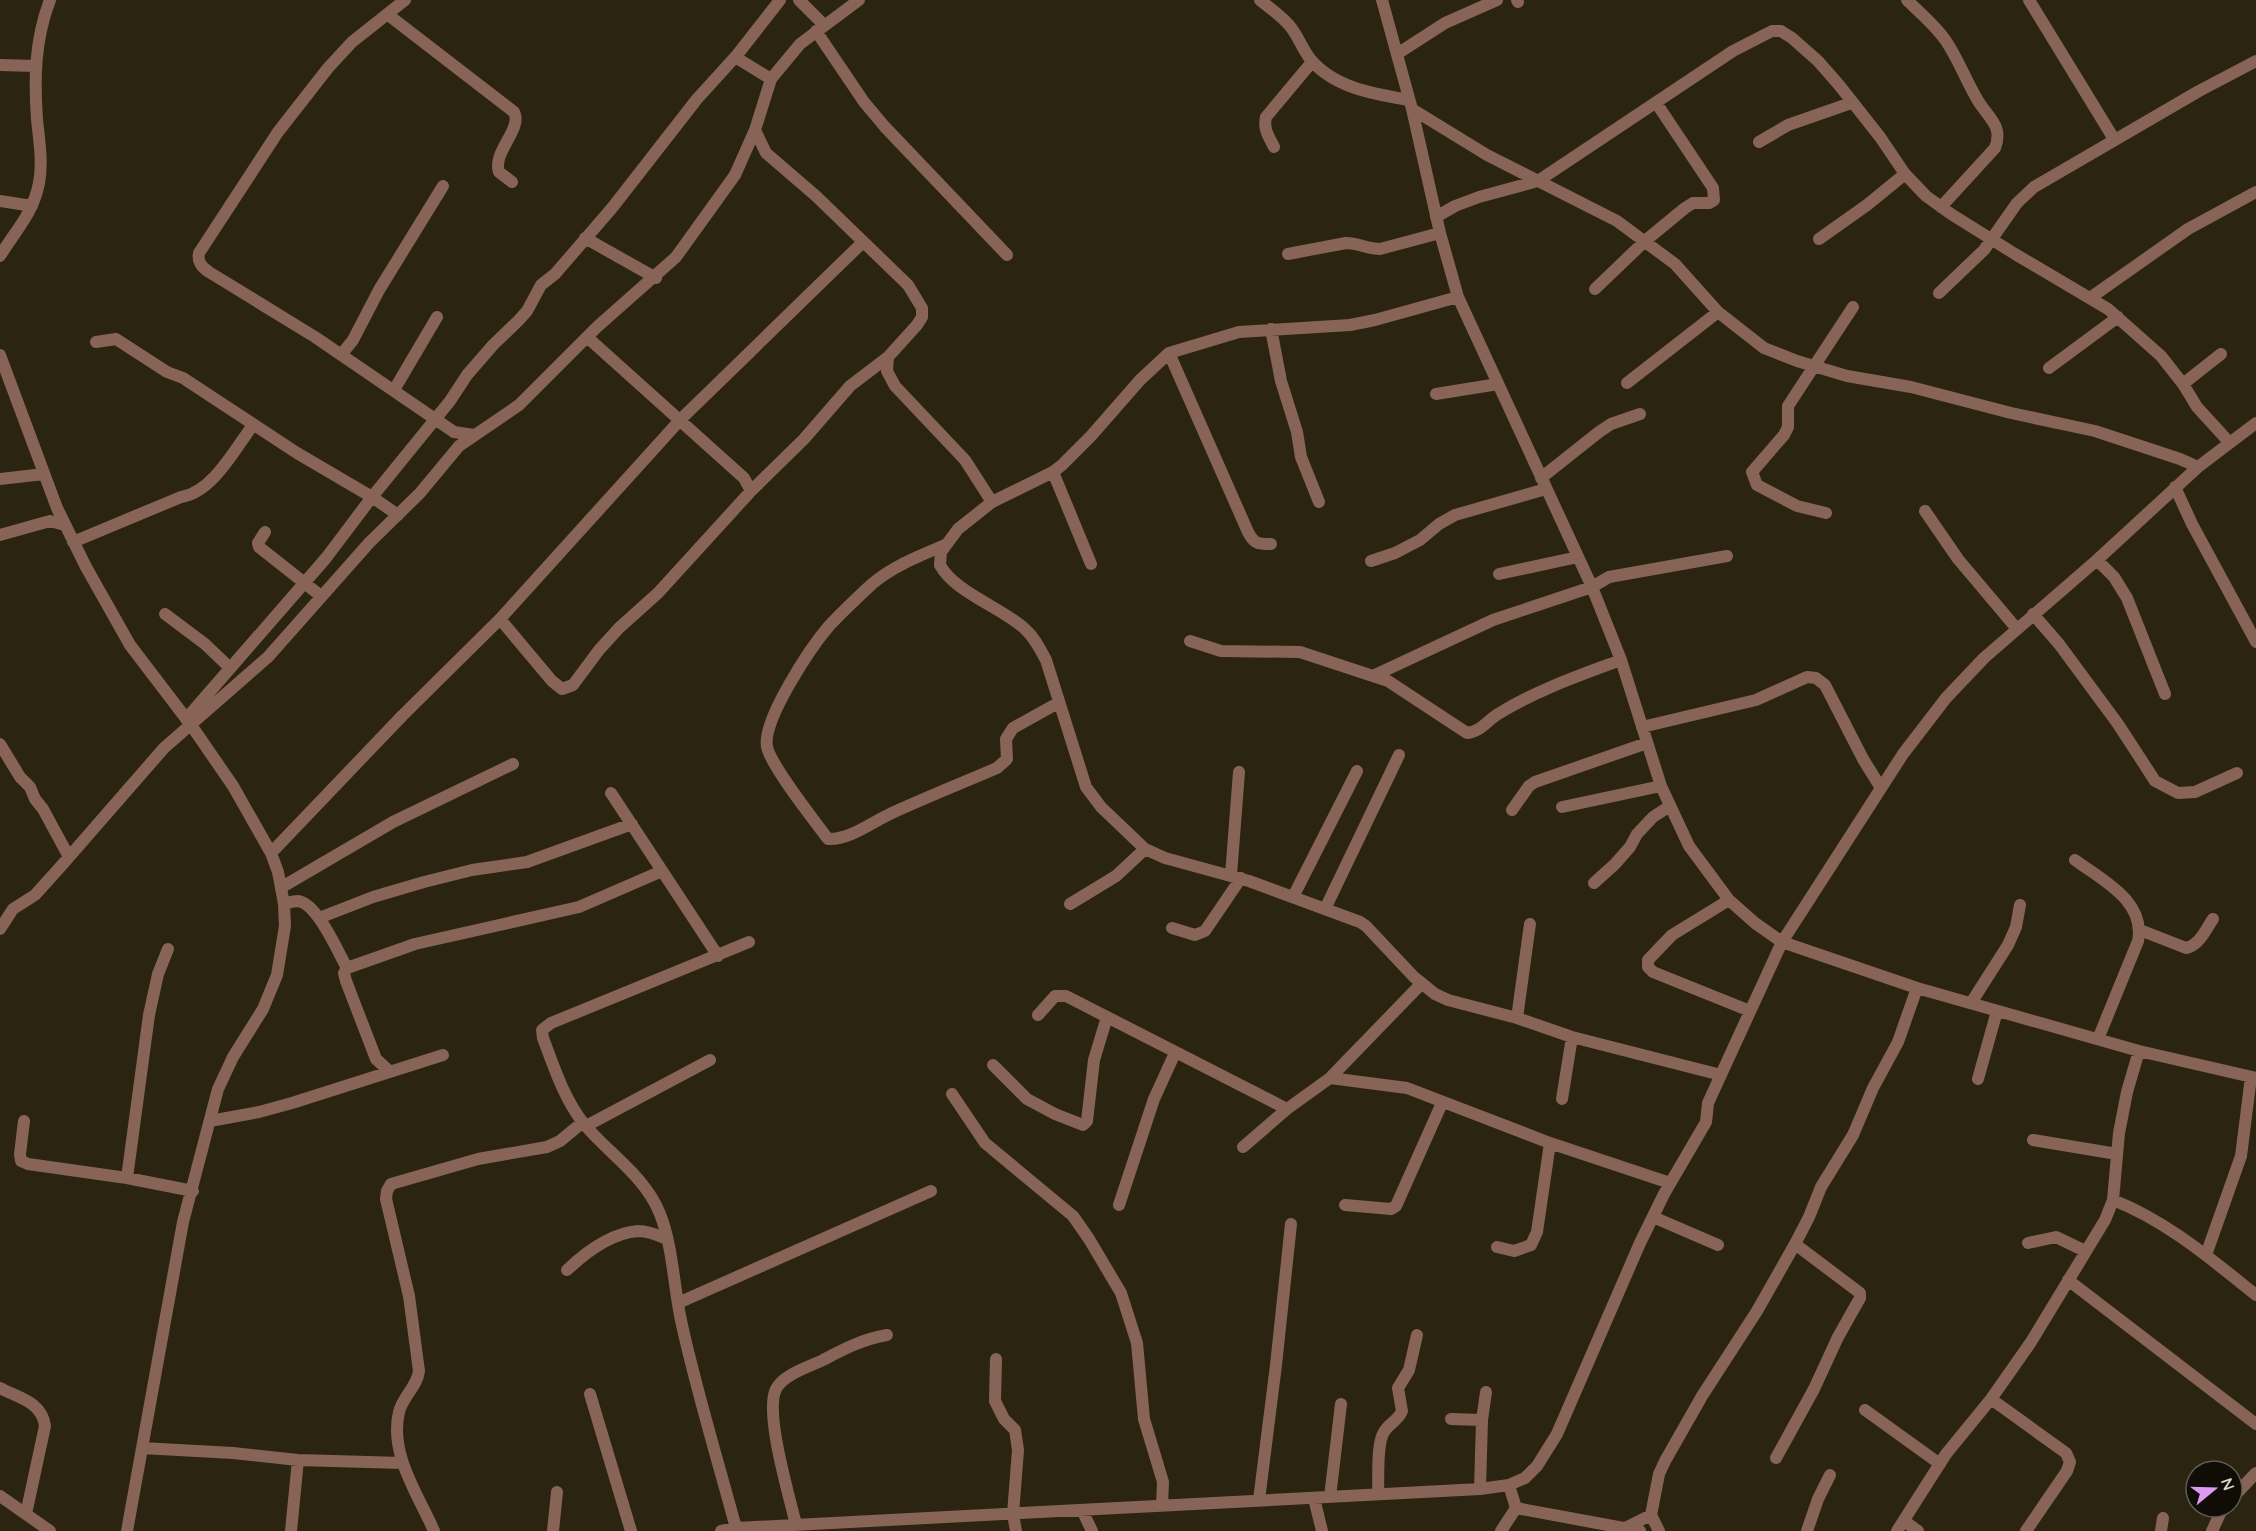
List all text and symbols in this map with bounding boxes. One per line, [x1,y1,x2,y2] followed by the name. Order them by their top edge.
[2184,1459,2244,1519] north arrow
[2217,1475,2240,1493] text: N

